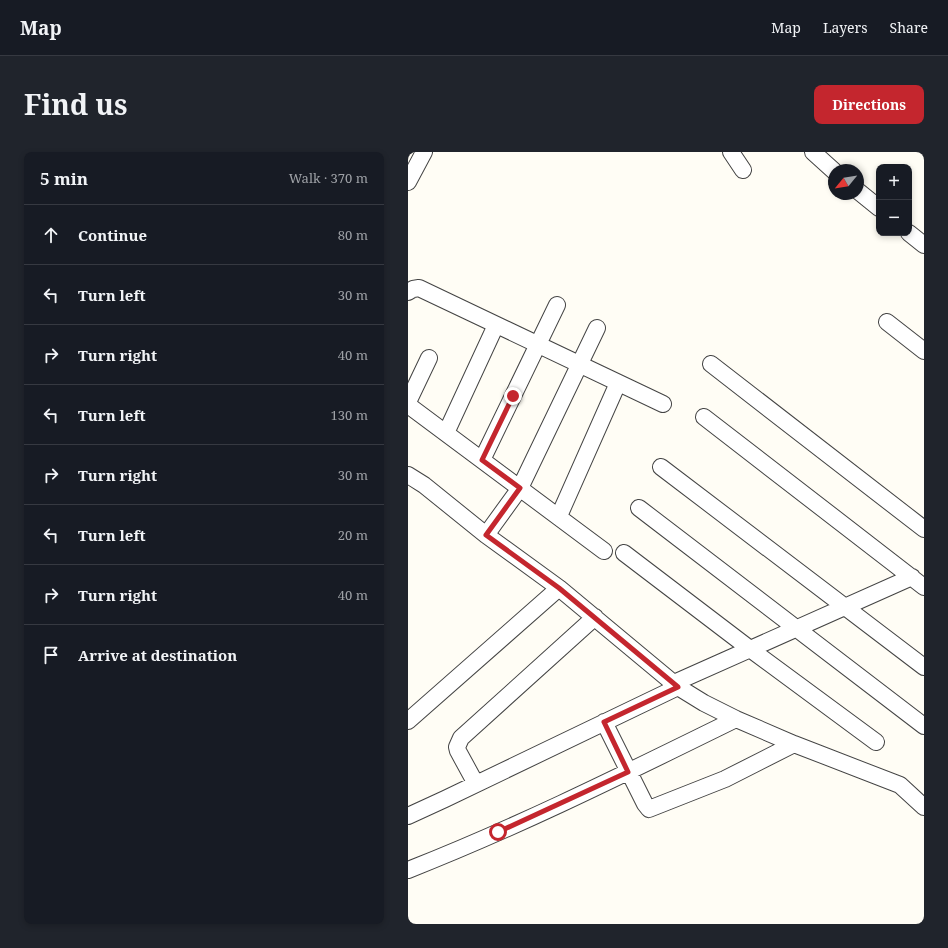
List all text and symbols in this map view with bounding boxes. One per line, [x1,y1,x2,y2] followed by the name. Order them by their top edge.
[20,15,62,41] text: Map
[771,18,801,37] text: Map
[823,18,868,37] text: Layers
[890,18,928,37] text: Share
[24,85,128,123] text: Find us
[814,85,924,124] button: Directions
[828,164,864,200] north arrow
[876,164,912,236] map controls
[876,164,912,200] button: +
[40,167,88,190] text: 5 min
[289,169,368,187] text: Walk · 370 m
[876,200,912,236] button: −
[40,224,62,246] icon: ahead
[78,225,147,245] text: Continue
[338,226,368,244] text: 80 m
[40,284,62,306] icon: left
[78,285,146,305] text: Turn left
[338,286,368,304] text: 30 m
[40,344,62,366] icon: right
[78,345,157,365] text: Turn right
[338,346,368,364] text: 40 m
[504,387,522,405] route end
[40,404,62,426] icon: left
[78,405,146,425] text: Turn left
[331,406,368,424] text: 130 m
[40,464,62,486] icon: right
[78,465,157,485] text: Turn right
[338,466,368,484] text: 30 m
[40,524,62,546] icon: left
[78,525,146,545] text: Turn left
[338,526,368,544] text: 20 m
[40,584,62,606] icon: right
[78,585,157,605] text: Turn right
[338,586,368,604] text: 40 m
[40,644,62,666] icon: arrive
[78,645,237,665] text: Arrive at destination
[489,823,507,841] route start

